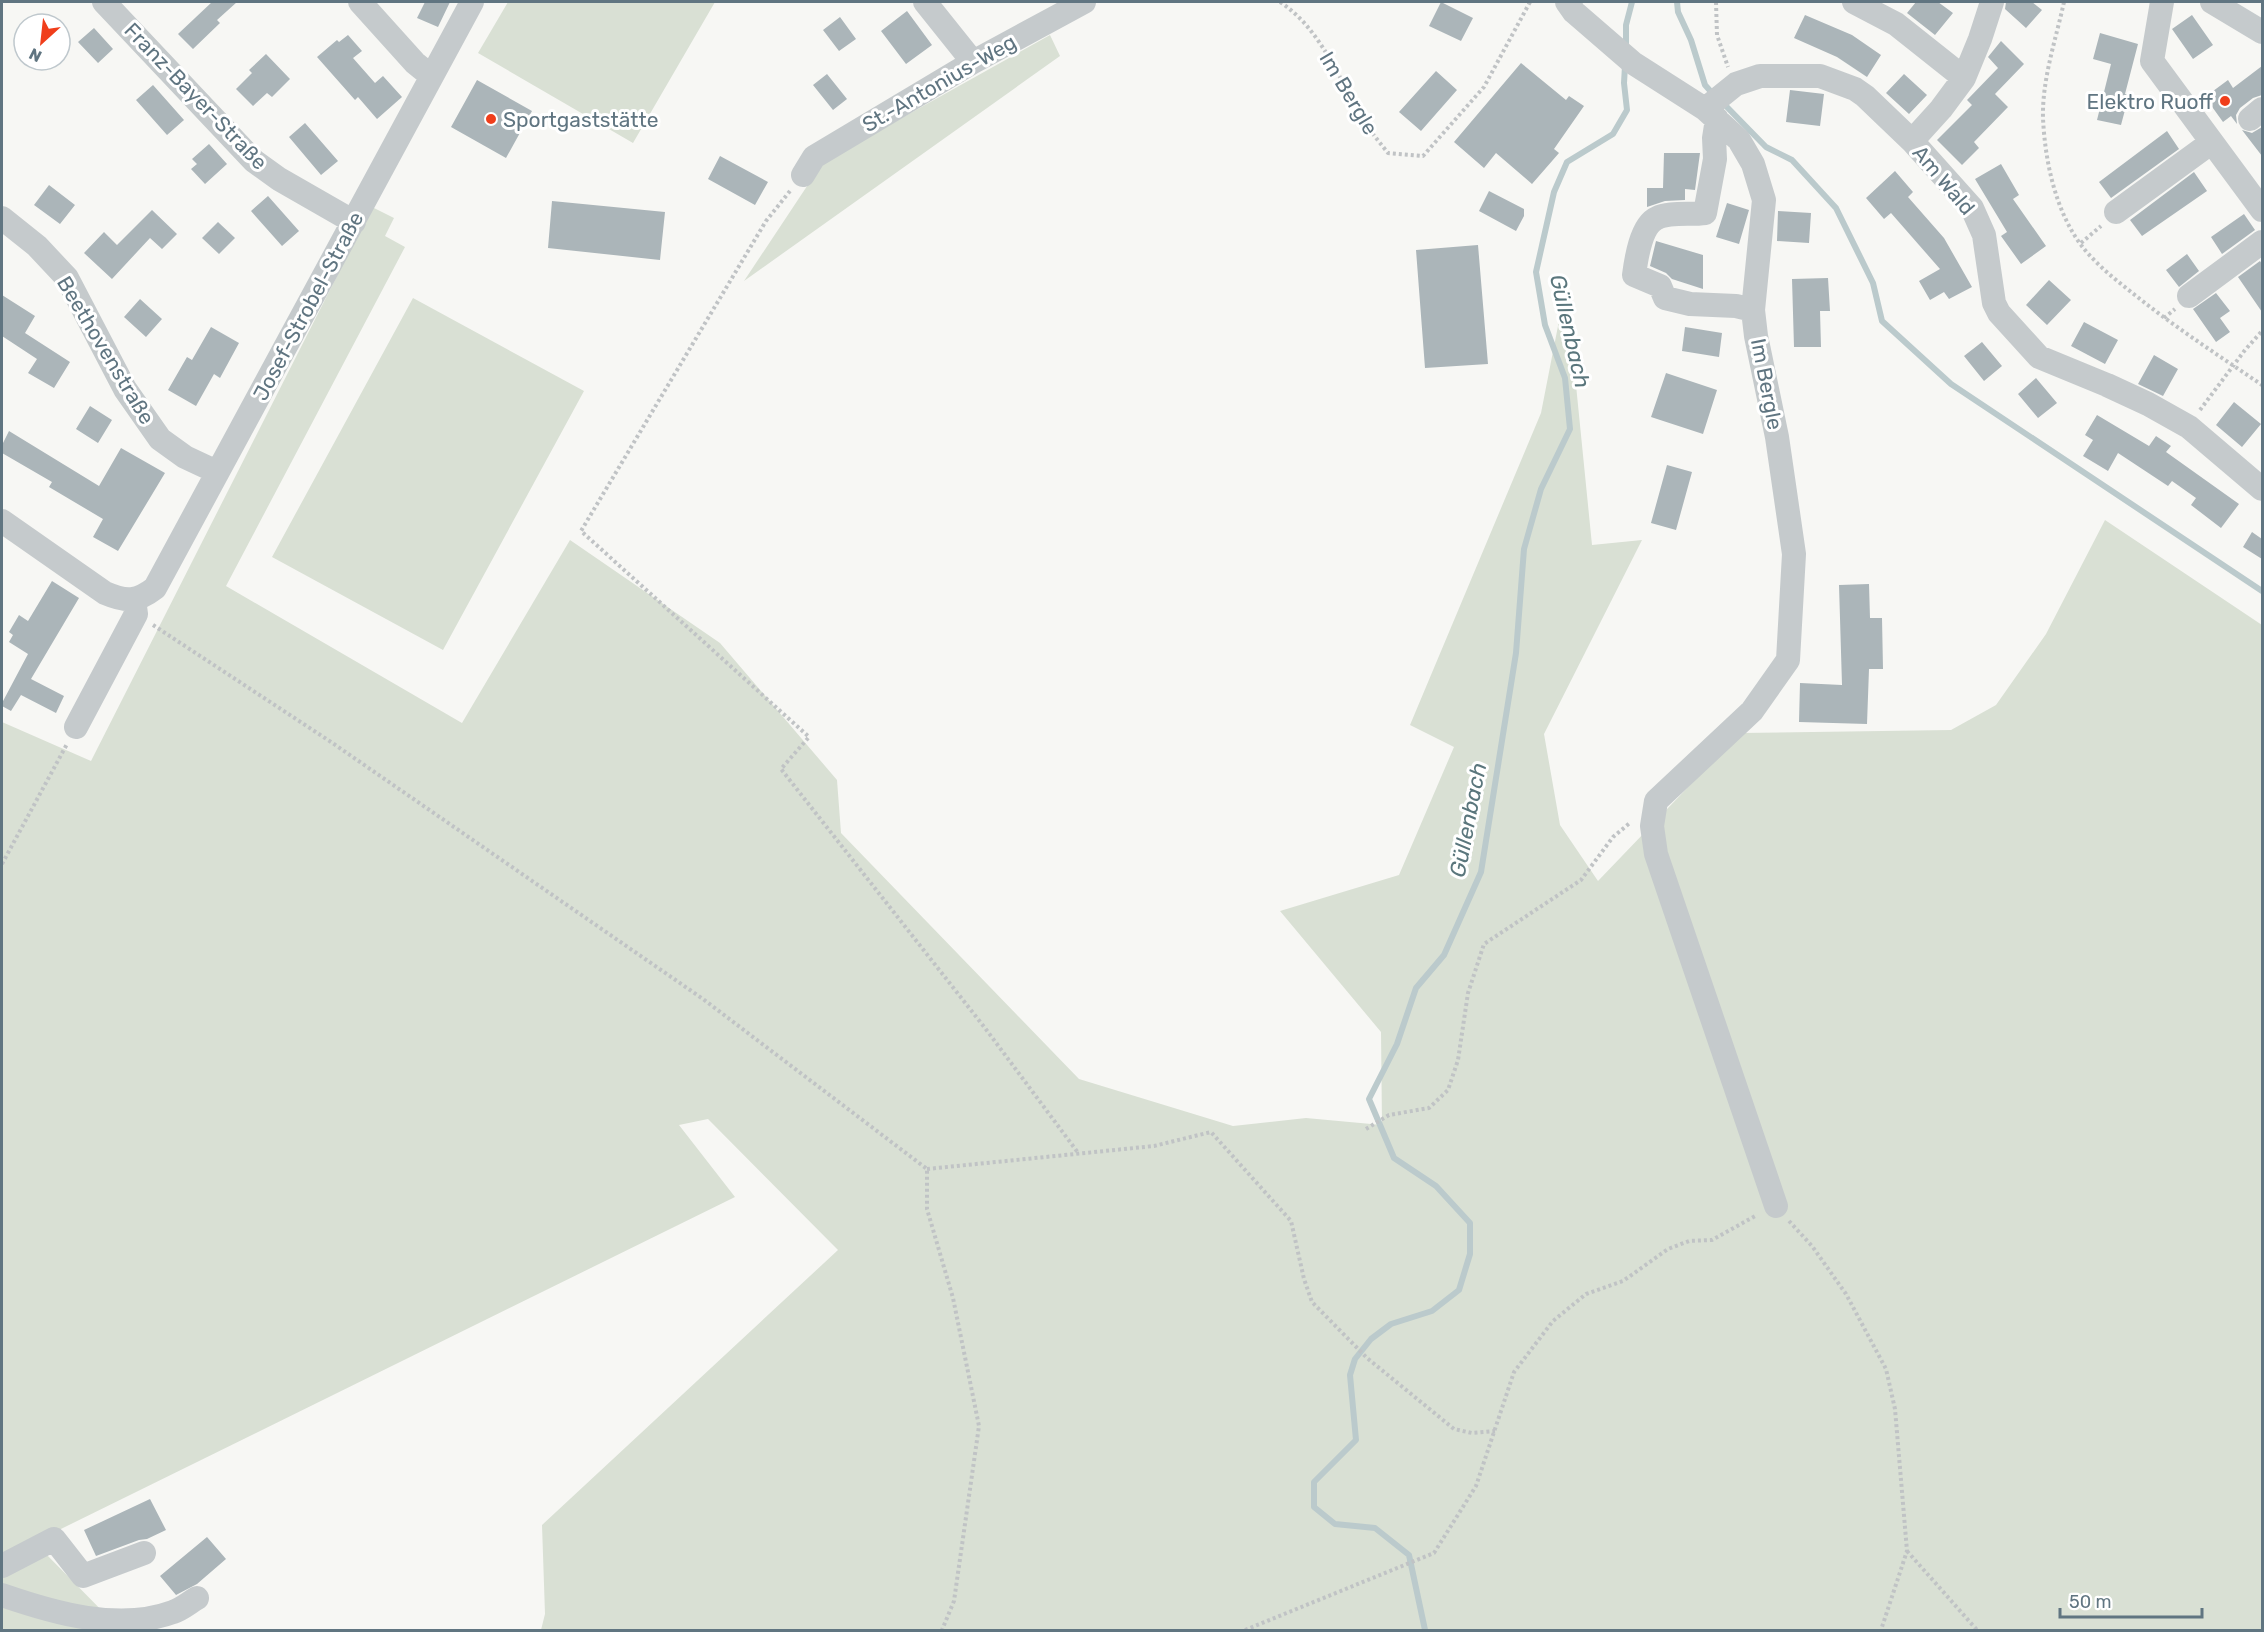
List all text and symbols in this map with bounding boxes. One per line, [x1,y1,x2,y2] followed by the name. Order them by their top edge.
[12,12,72,72] north arrow
[119,17,273,175] street label: Franz-Bayer-Straße
[858,29,1020,137] street label: St.-Antonius-Weg
[26,44,45,66] text: N
[1314,47,1384,139] street label: Im Bergle
[2087,89,2213,114] place label: Elektro Ruoff
[2218,94,2232,108] marker: Elektro Ruoff
[503,107,658,132] place label: Sportgaststätte
[484,112,498,126] marker: Sportgaststätte
[1908,140,1980,220] street label: Am Wald
[248,207,368,405] street label: Josef-Strobel-Straße
[52,271,160,429] street label: Beethovenstraße
[1544,271,1596,391] water label: Güllenbach
[1746,336,1788,432] street label: Im Bergle
[1444,760,1492,880] water label: Güllenbach
[2060,1581,2202,1619] scale bar
[2069,1591,2112,1613] text: 50 m

